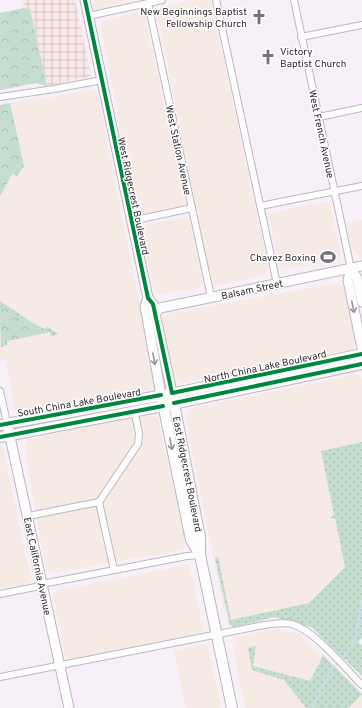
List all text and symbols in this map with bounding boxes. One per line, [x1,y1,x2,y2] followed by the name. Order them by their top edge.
[140,6,247,31] place label: New Beginnings Baptist Fellowship Church
[250,8,268,26] church icon: New Beginnings Baptist Fellowship Church
[280,46,347,71] place label: Victory Baptist Church
[259,48,277,66] church icon: Victory Baptist Church
[305,89,336,180] street label: West French Avenue
[162,104,193,196] street label: West Station Avenue
[114,136,151,256] street label: West Ridgecrest Boulevard
[319,248,337,266] sports icon: Chavez Boxing
[250,252,316,265] place label: Chavez Boxing
[220,278,285,303] street label: Balsam Street
[350,300,358,313] one-way arrow
[203,348,328,387] street label: North China Lake Boulevard
[150,352,158,365] one-way arrow
[16,386,142,421] street label: South China Lake Boulevard
[169,415,204,533] street label: East Ridgecrest Boulevard
[167,437,175,450] one-way arrow
[20,516,53,617] street label: East California Avenue

